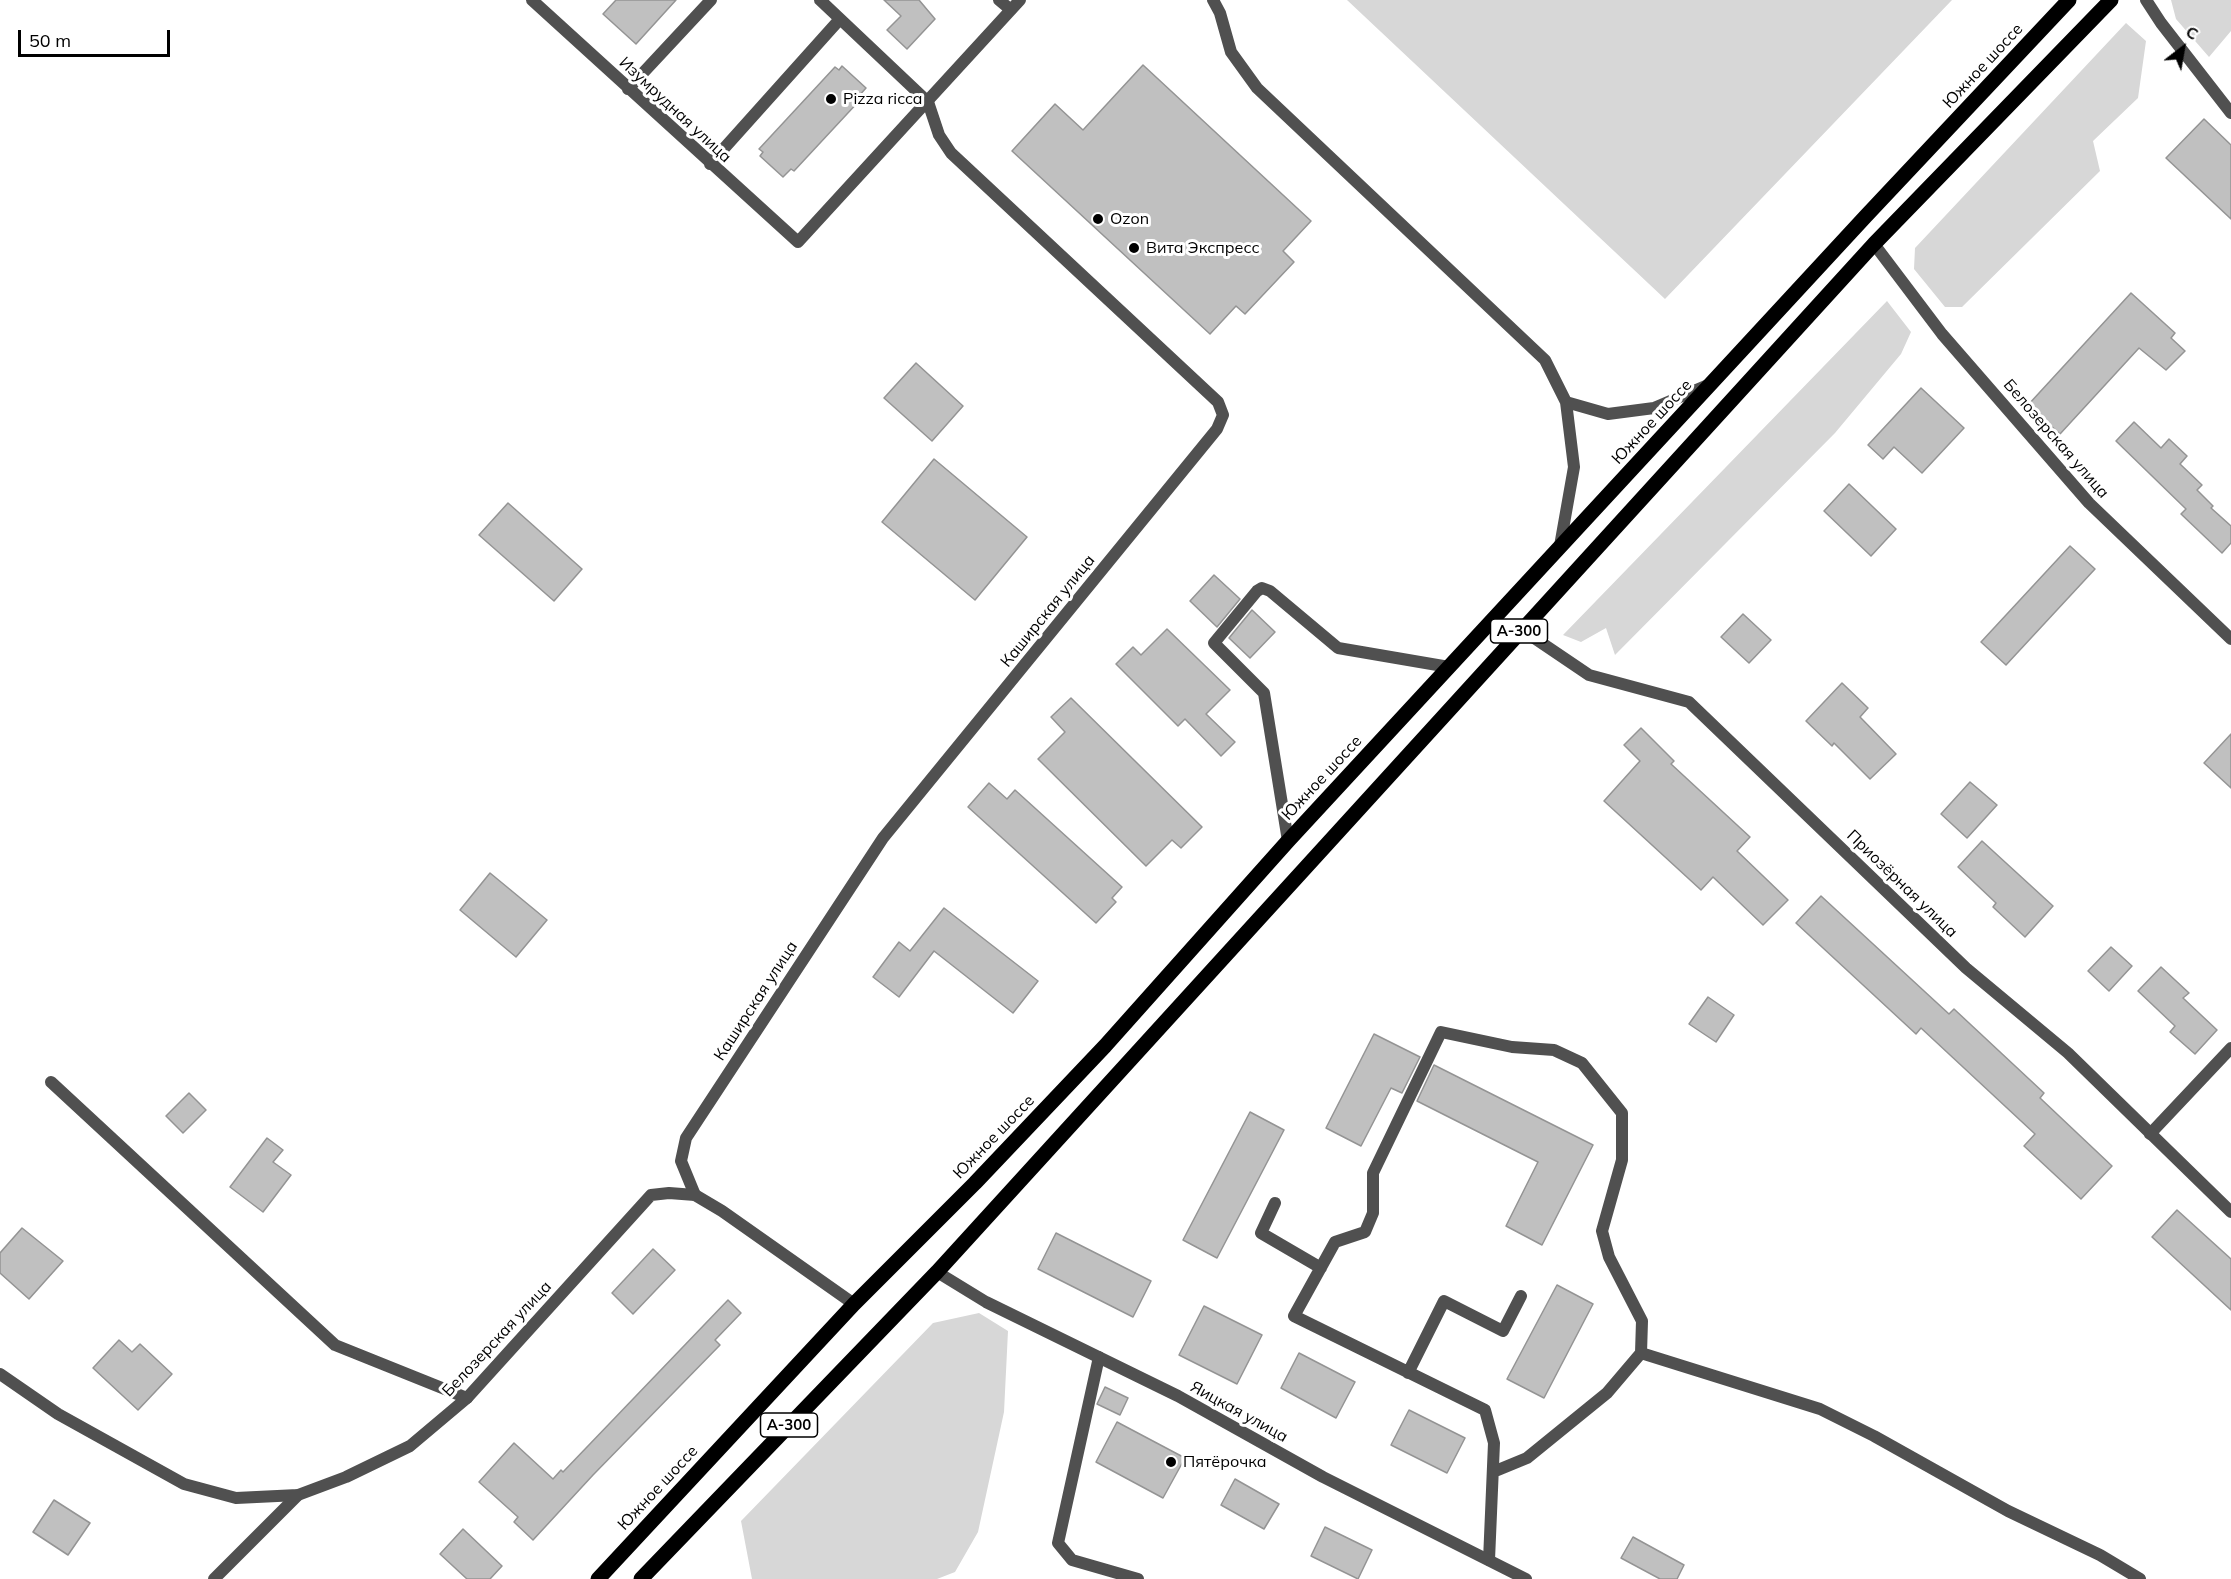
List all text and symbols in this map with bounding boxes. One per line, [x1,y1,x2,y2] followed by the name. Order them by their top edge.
[21,18,172,56] scale bar
[2153,18,2213,78] north arrow
[1939,20,2027,112] street label: Южное шоссе
[2182,21,2202,44] text: С
[29,29,71,52] text: 50 m
[615,53,735,167] street label: Изумрудная улица
[843,89,922,109] place label: Pizza ricca
[824,92,838,106] marker: Pizza ricca
[1110,209,1149,229] place label: Ozon
[1091,212,1105,226] marker: Ozon
[1146,238,1260,258] place label: Вита Экспресс
[1127,241,1141,255] marker: Вита Экспресс
[1608,376,1696,468] street label: Южное шоссе
[1999,376,2113,502] street label: Белозерская улица
[997,551,1099,671] street label: Каширская улица
[1490,619,1547,643] road number: А-300
[1278,732,1366,824] street label: Южное шоссе
[1843,826,1961,942] street label: Приозёрная улица
[710,938,802,1064] street label: Каширская улица
[949,1091,1039,1183] street label: Южное шоссе
[438,1277,556,1401] street label: Белозерская улица
[1187,1377,1291,1447] street label: Яицкая улица
[760,1413,818,1437] road number: А-300
[614,1442,702,1534] street label: Южное шоссе
[1183,1452,1267,1472] place label: Пятёрочка
[1164,1455,1178,1469] marker: Пятёрочка

